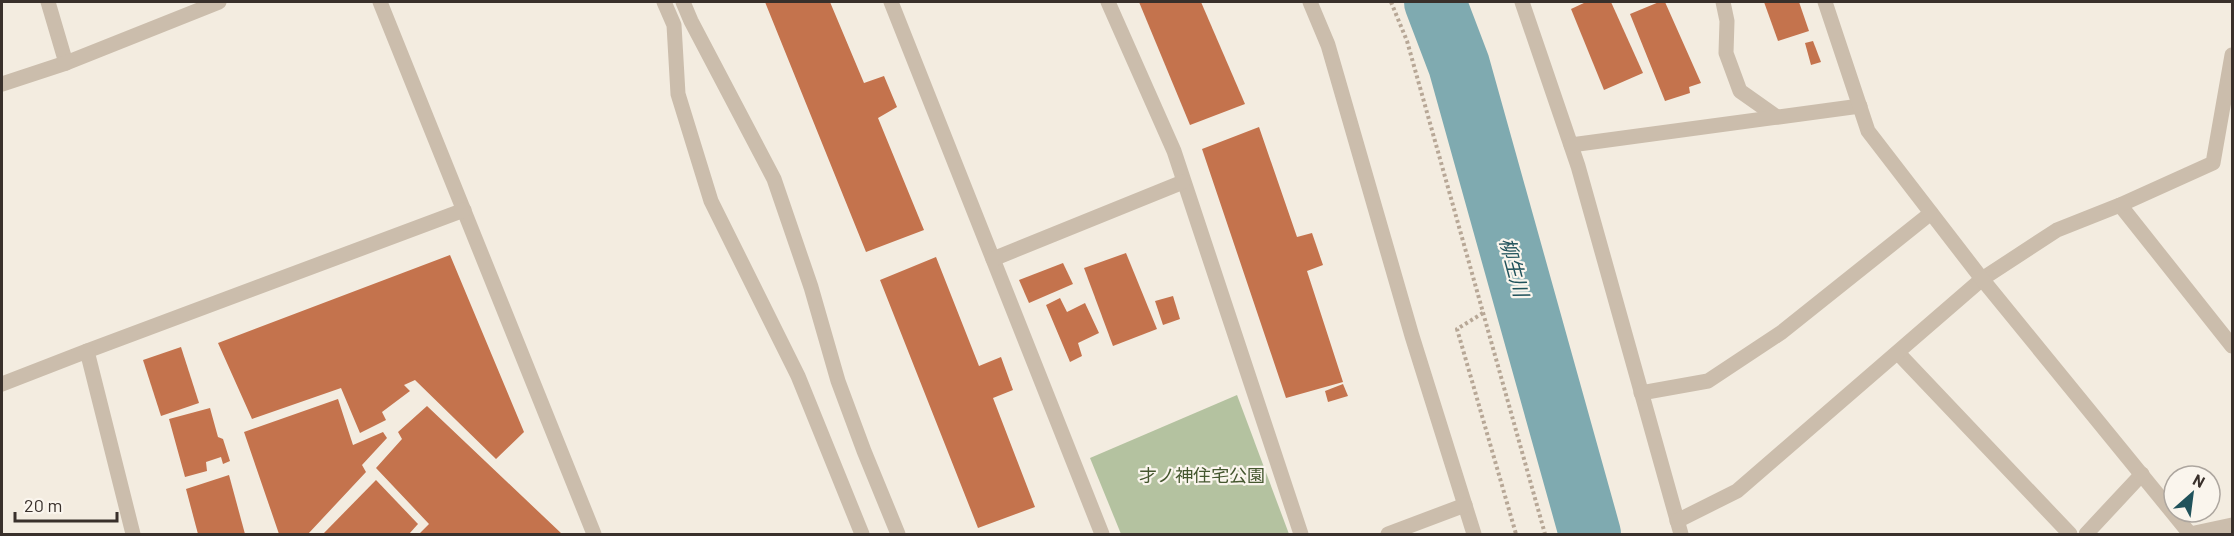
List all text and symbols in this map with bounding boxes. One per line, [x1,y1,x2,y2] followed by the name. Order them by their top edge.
[1496,235,1535,301] water label: 柳生川
[1139,464,1265,486] park label: 才ノ神住宅公園
[2162,464,2222,524] north arrow
[2190,469,2208,491] text: N
[15,485,117,523] scale bar
[24,494,62,516] text: 20 m

